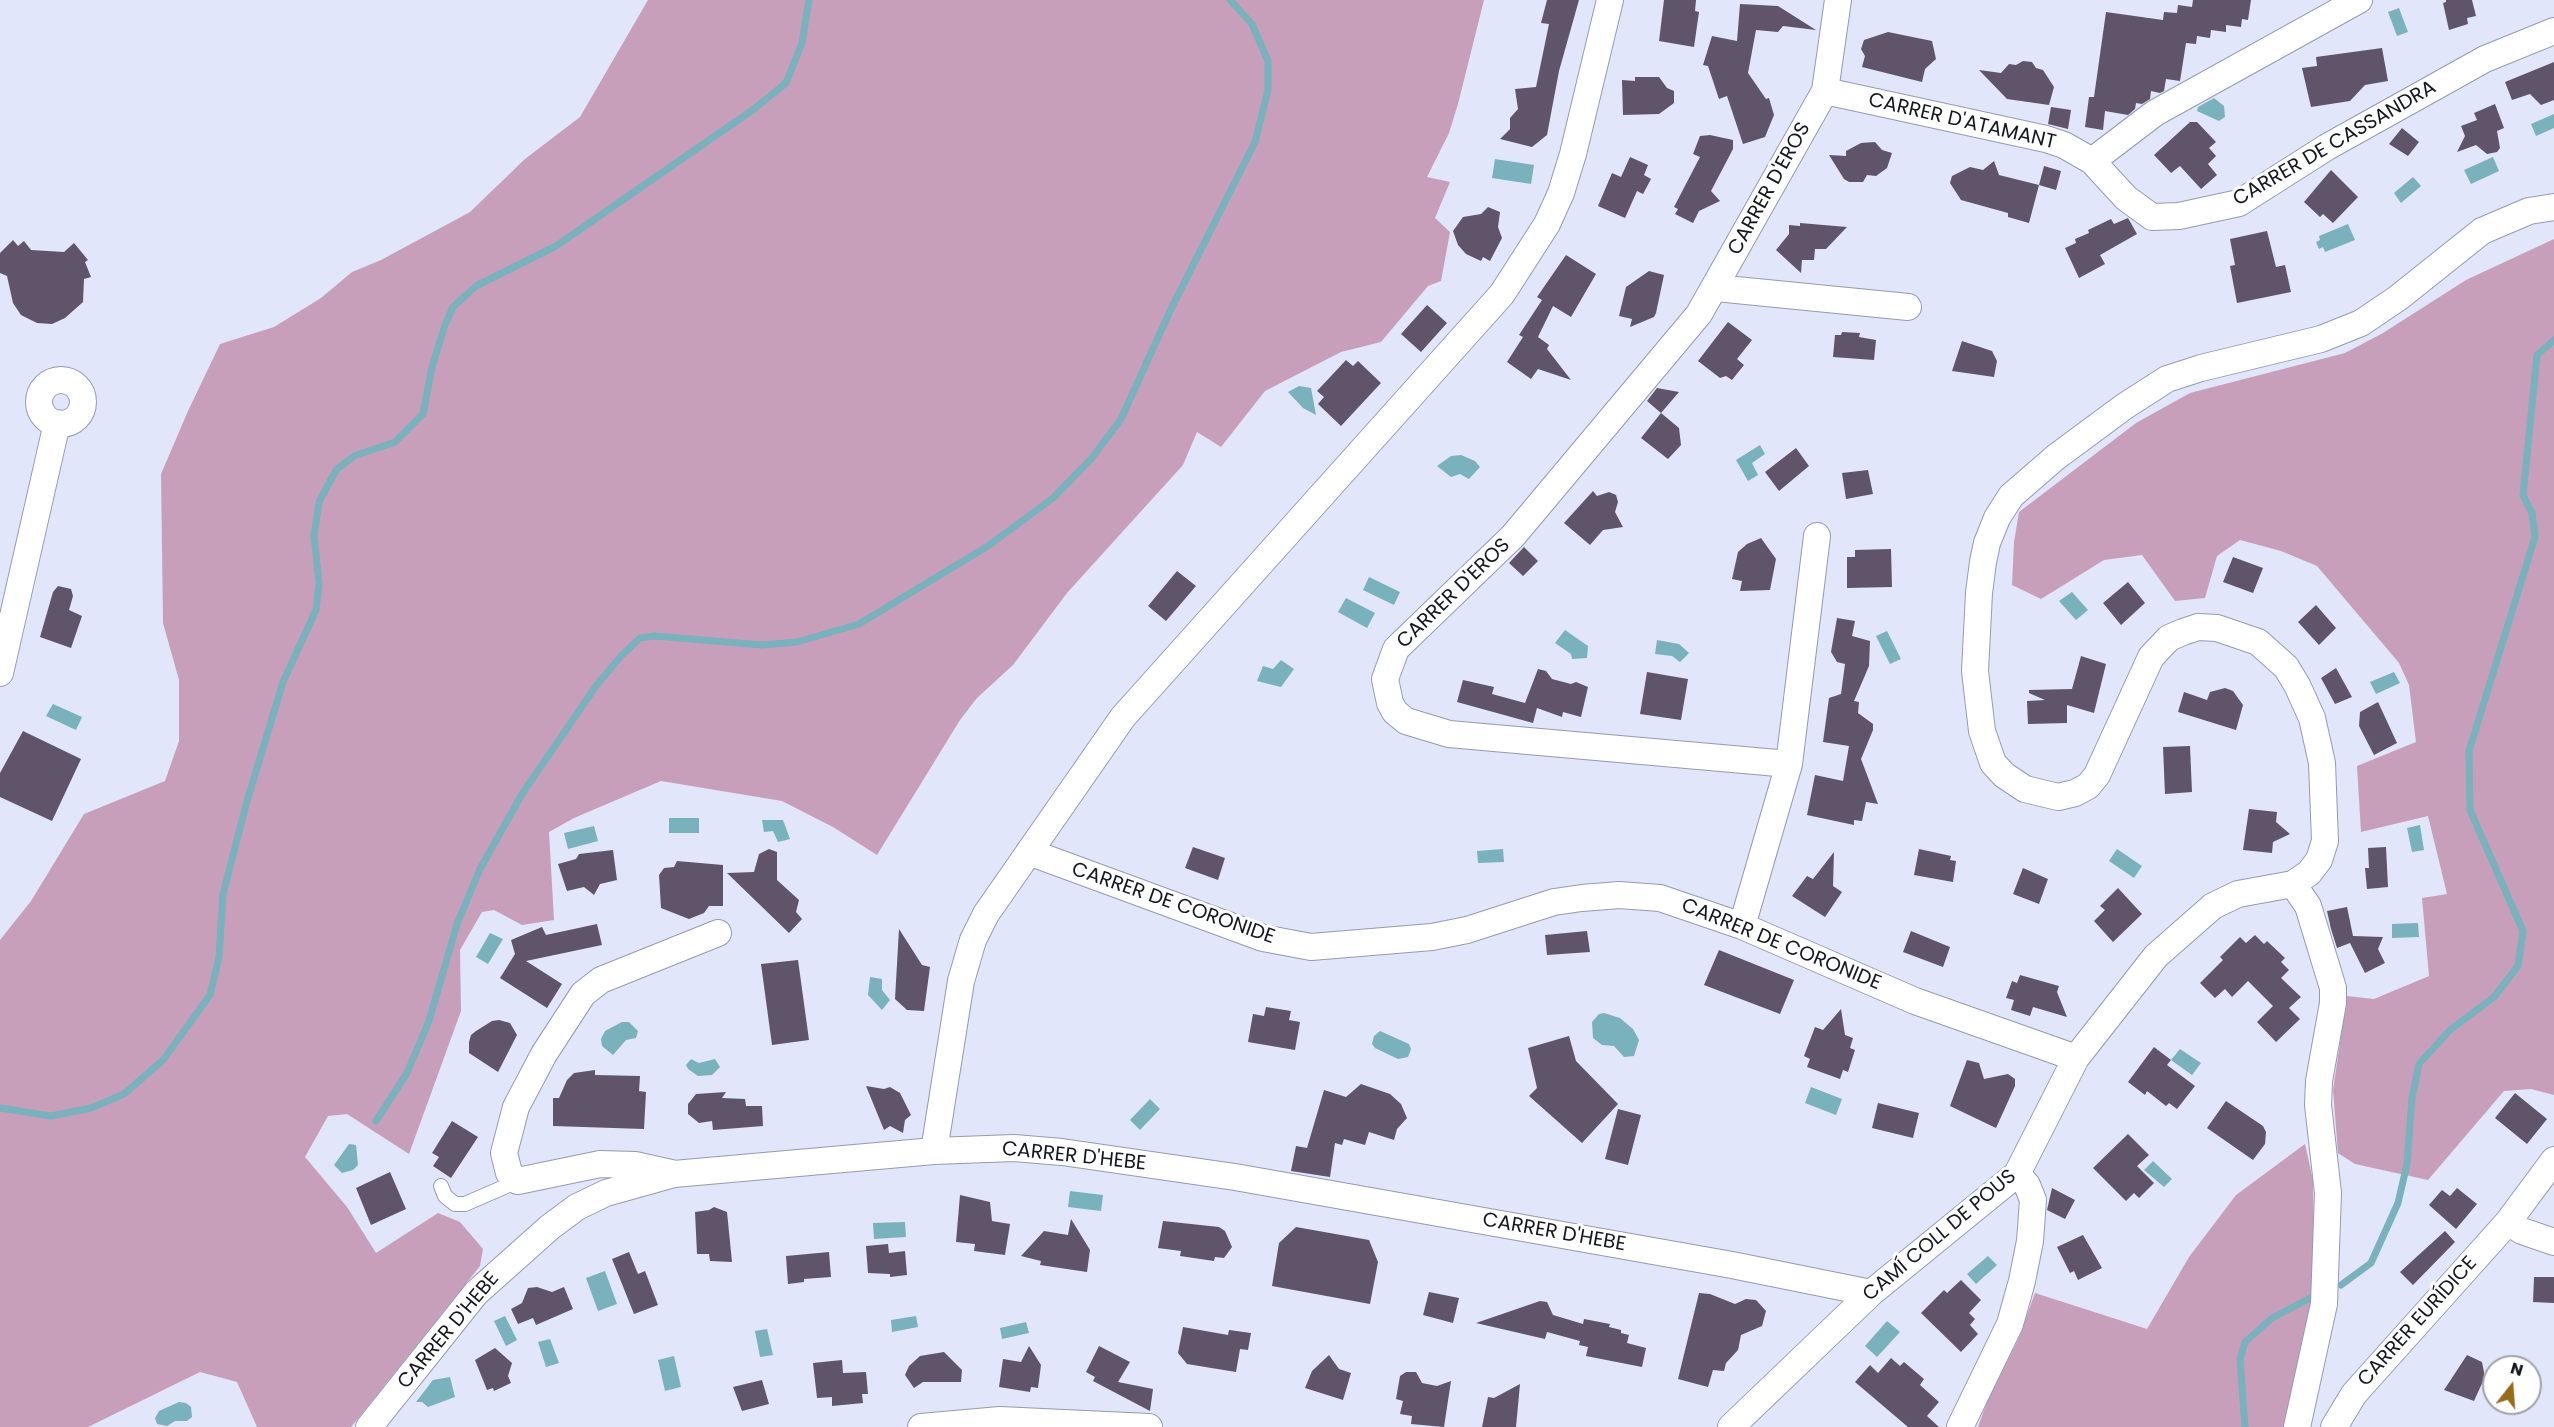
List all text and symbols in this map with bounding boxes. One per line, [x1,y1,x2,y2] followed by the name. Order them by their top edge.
[2229,76,2441,212] street label: CARRER DE CASSANDRA
[1866,89,2058,155] street label: CARRER D'ATAMANT
[1724,118,1816,260] street label: CARRER D'EROS
[1392,534,1516,654] street label: CARRER D'EROS
[1068,858,1278,950] street label: CARRER DE CORONIDE
[1678,894,1884,996] street label: CARRER DE CORONIDE
[1001,1137,1147,1177] street label: CARRER D'HEBE
[1859,1165,2021,1307] street label: CAMÍ COLL DE POUS
[1481,1209,1627,1257] street label: CARRER D'HEBE
[2353,1252,2483,1392] street label: CARRER EURÍDICE
[393,1268,505,1394] street label: CARRER D'HEBE
[2482,1355,2542,1415] north arrow
[2508,1356,2526,1382] text: N

